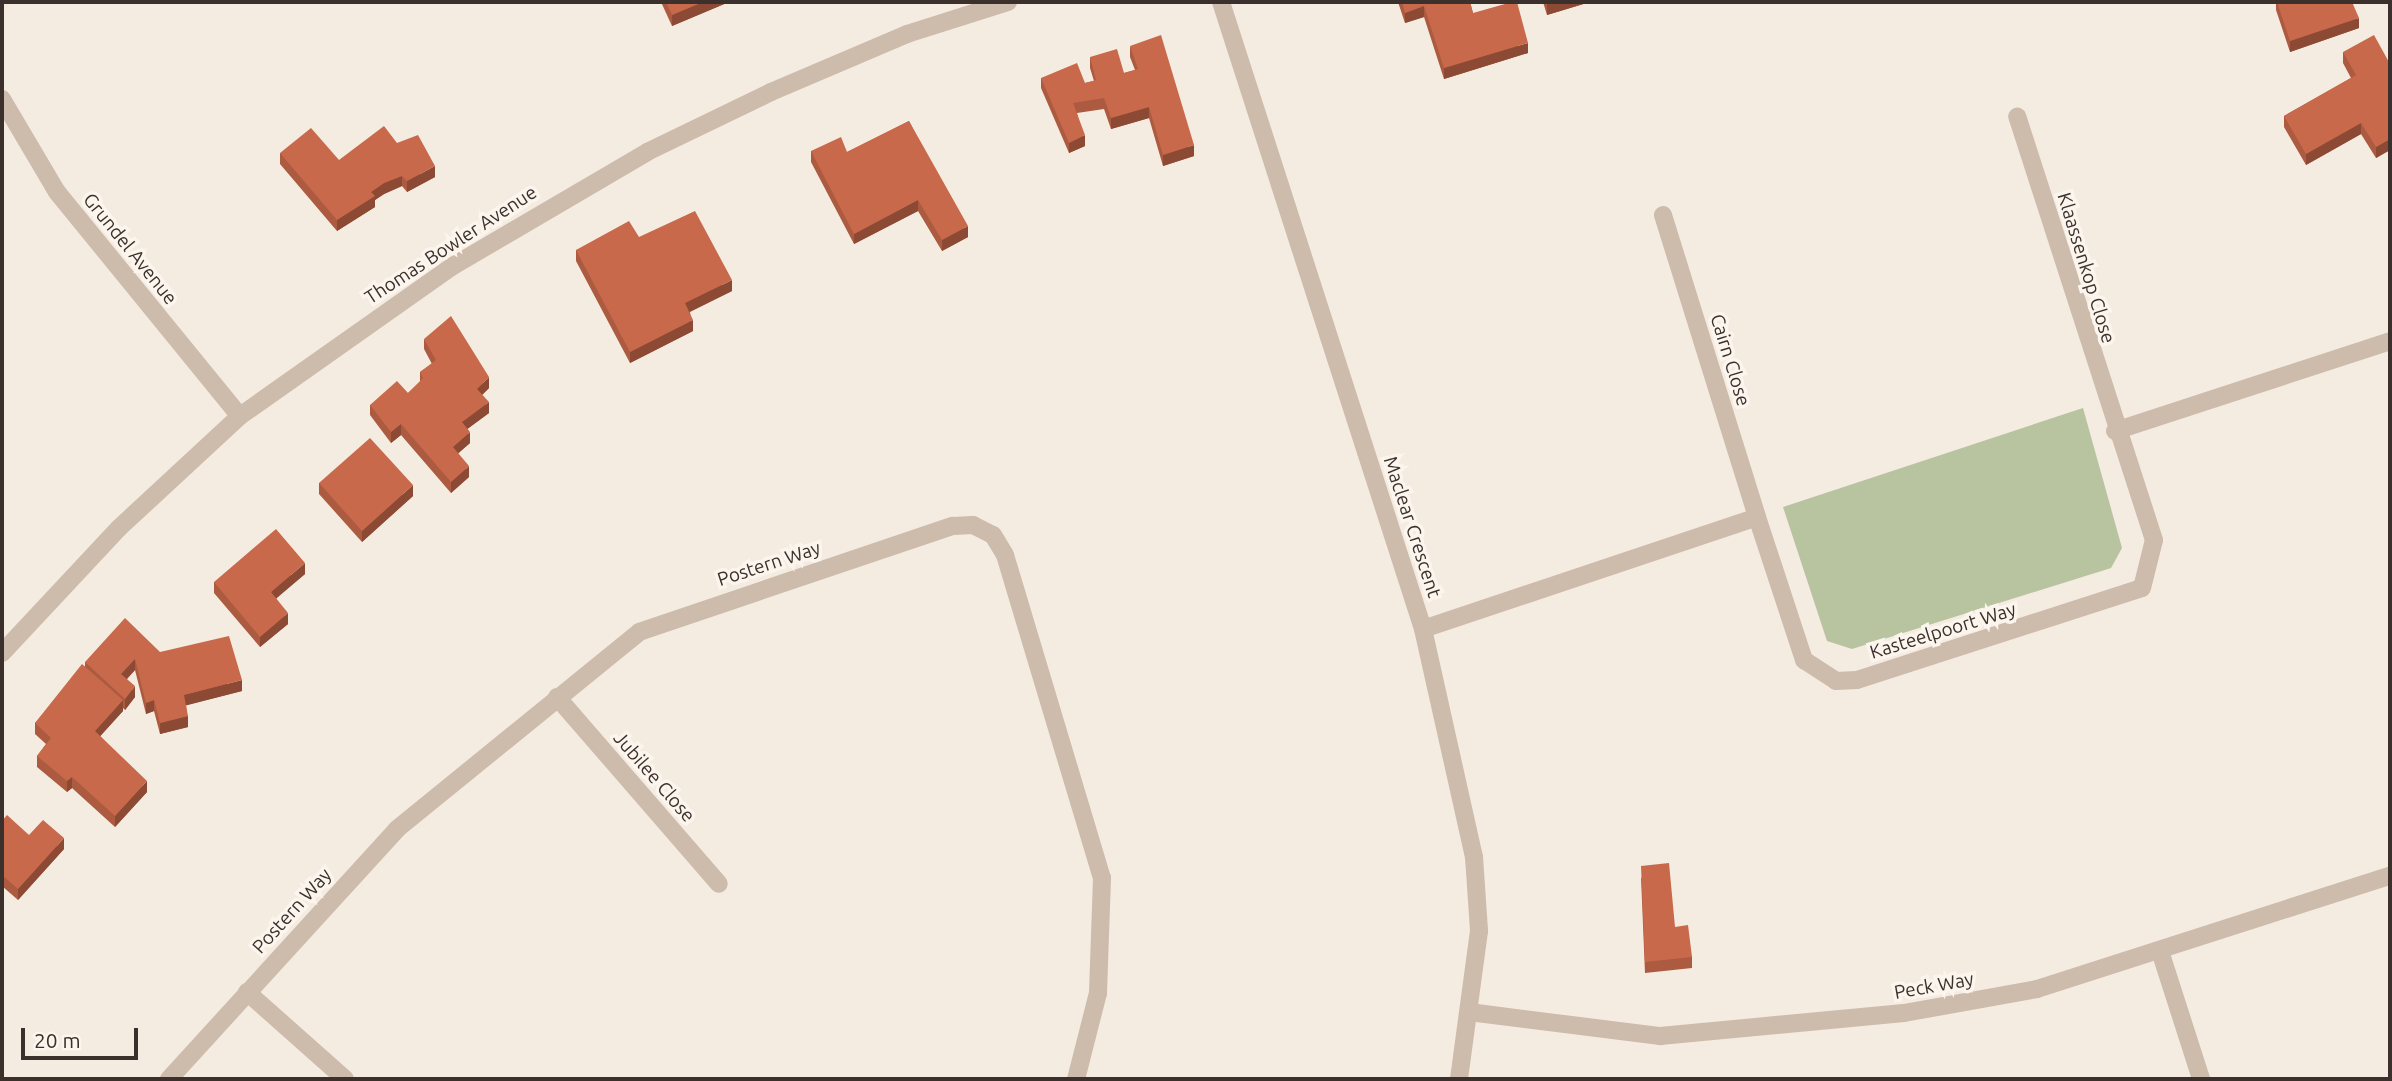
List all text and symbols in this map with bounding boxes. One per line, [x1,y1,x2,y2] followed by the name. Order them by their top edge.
[361,181,541,309] street label: Thomas Bowler Avenue
[78,189,182,309] street label: Grundel Avenue
[2052,190,2120,346] street label: Klaassenkop Close
[1705,311,1755,409] street label: Cairn Close
[1378,454,1446,600] street label: Maclear Crescent
[715,537,823,591] street label: Postern Way
[1867,598,2019,664] street label: Kasteelpoort Way
[608,727,700,827] street label: Jubilee Close
[248,864,336,958] street label: Postern Way
[1892,968,1976,1004] street label: Peck Way
[24,1014,142,1058] scale bar
[34,1028,81,1052] text: 20 m

